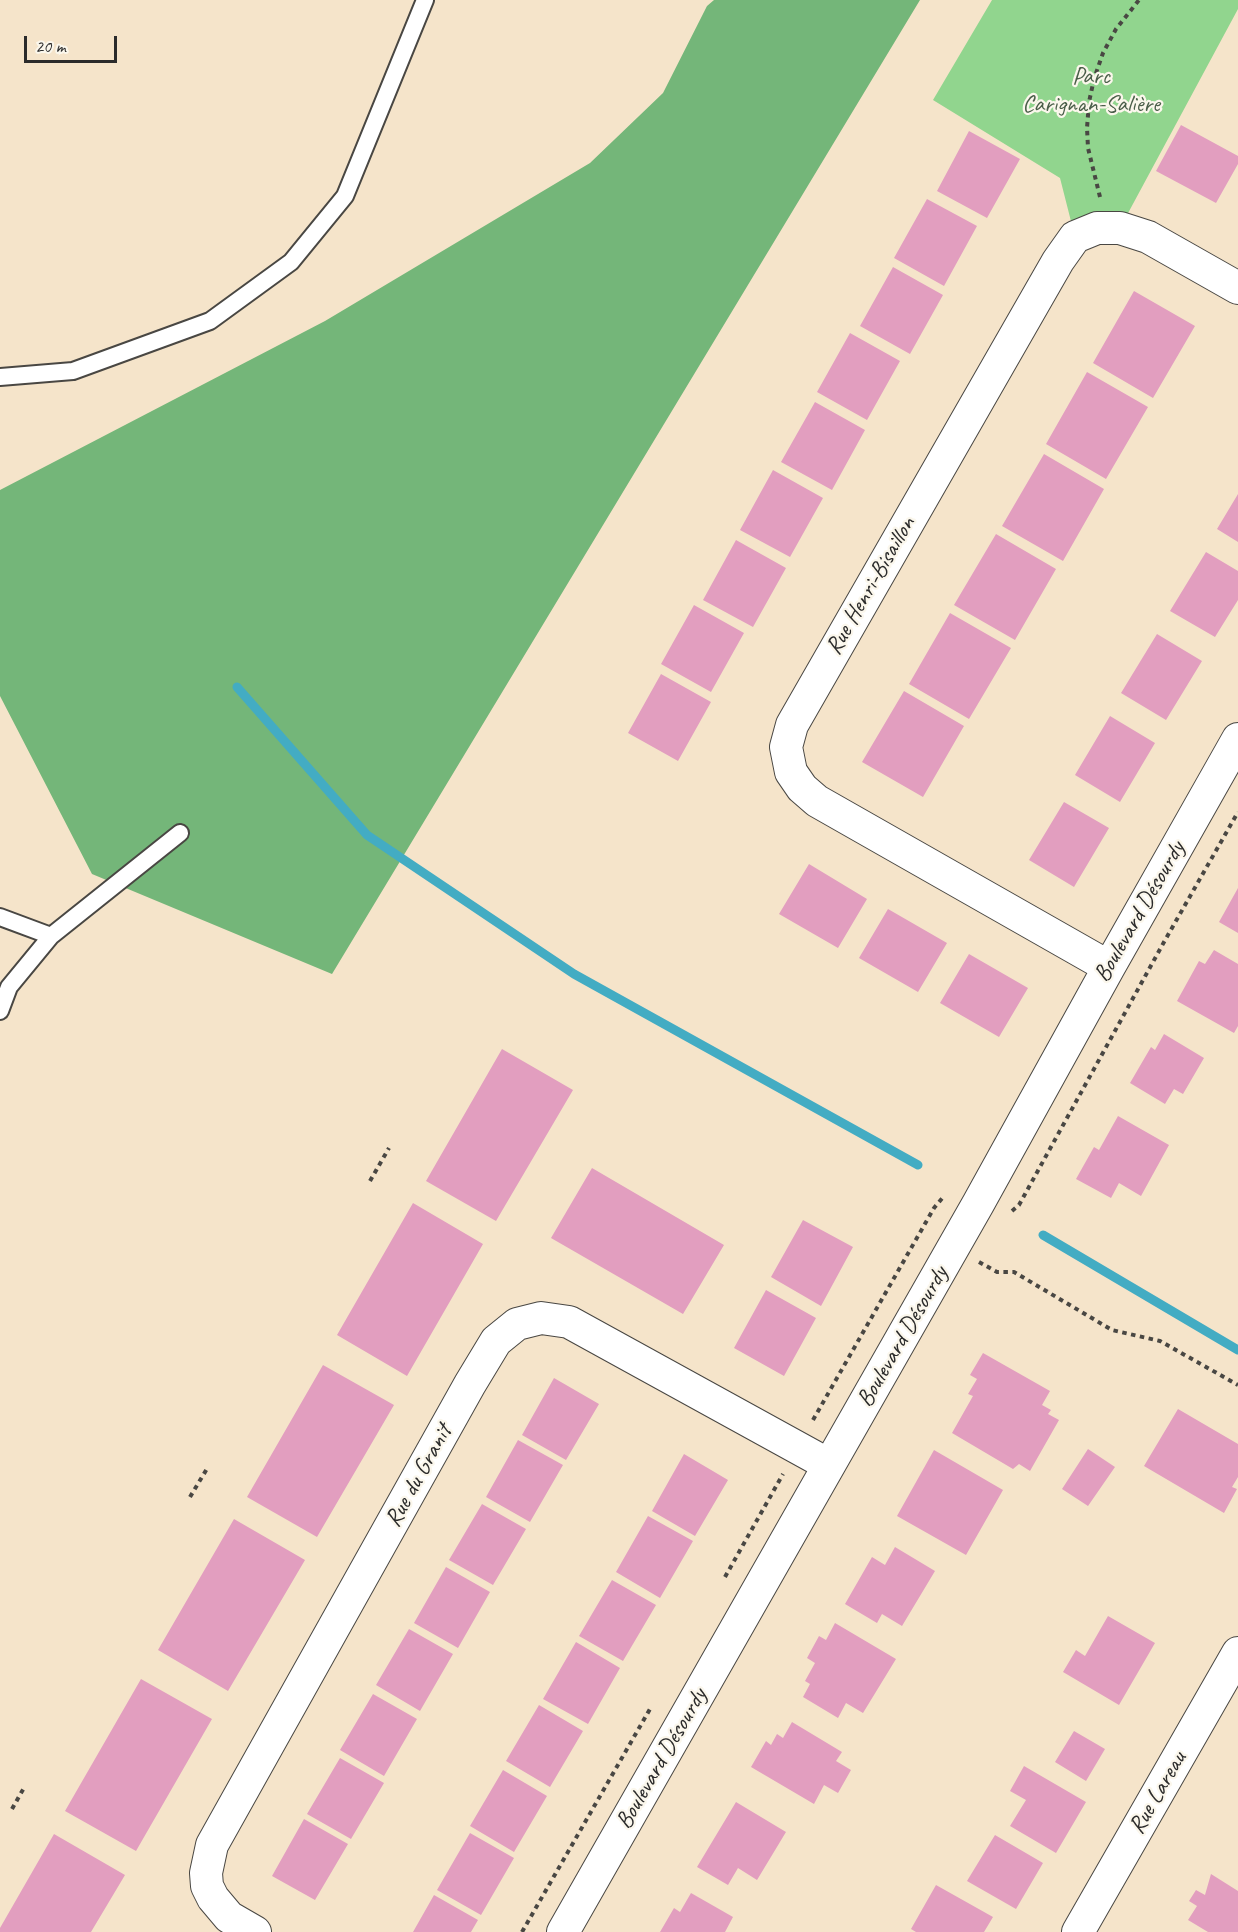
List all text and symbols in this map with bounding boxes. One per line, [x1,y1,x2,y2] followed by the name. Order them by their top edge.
[27,24,120,62] scale bar
[35,35,66,57] text: 20 m
[1022,63,1160,119] park label: Parc Carignan-Salière
[820,512,922,660] street label: Rue Henri-Bisaillon
[1088,837,1192,987] street label: Boulevard Désourdy
[851,1262,955,1412] street label: Boulevard Désourdy
[379,1420,459,1532] street label: Rue du Granit
[610,1684,714,1834] street label: Boulevard Désourdy
[1123,1747,1193,1839] street label: Rue Lareau

